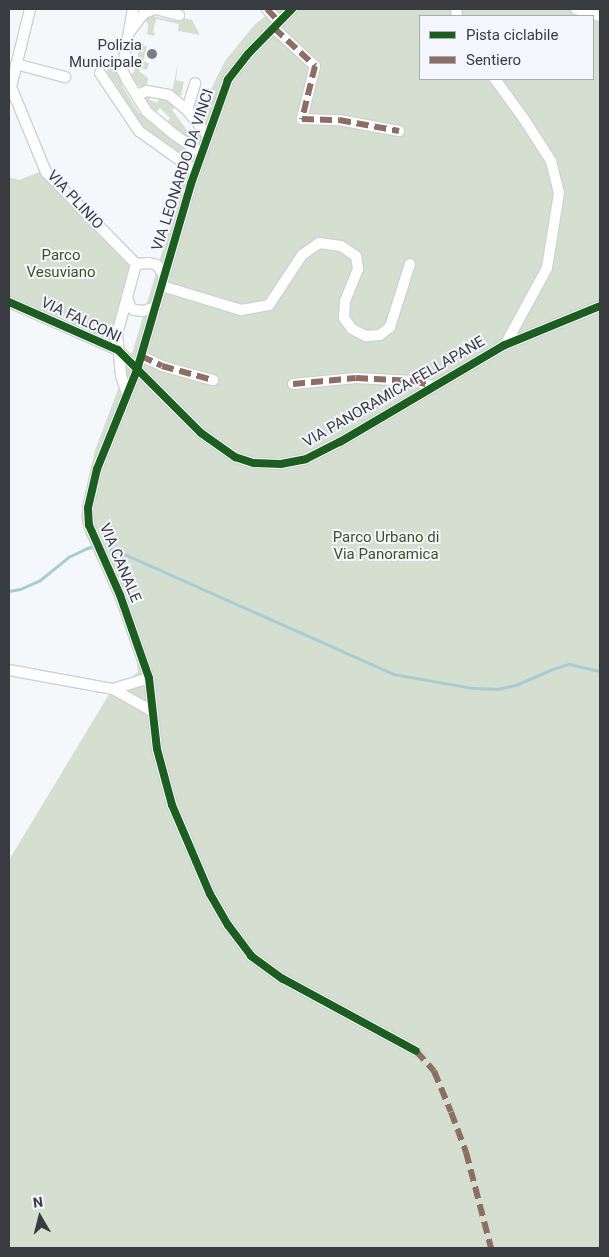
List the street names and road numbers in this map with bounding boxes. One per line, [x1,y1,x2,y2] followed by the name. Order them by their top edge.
[148,87,218,253] street label: VIA LEONARDO DA VINCI
[43,167,107,233] street label: VIA PLINIO
[38,294,124,346] street label: VIA FALCONI
[300,333,488,451] street label: VIA PANORAMICA FELLAPANE
[95,521,145,605] street label: VIA CANALE

